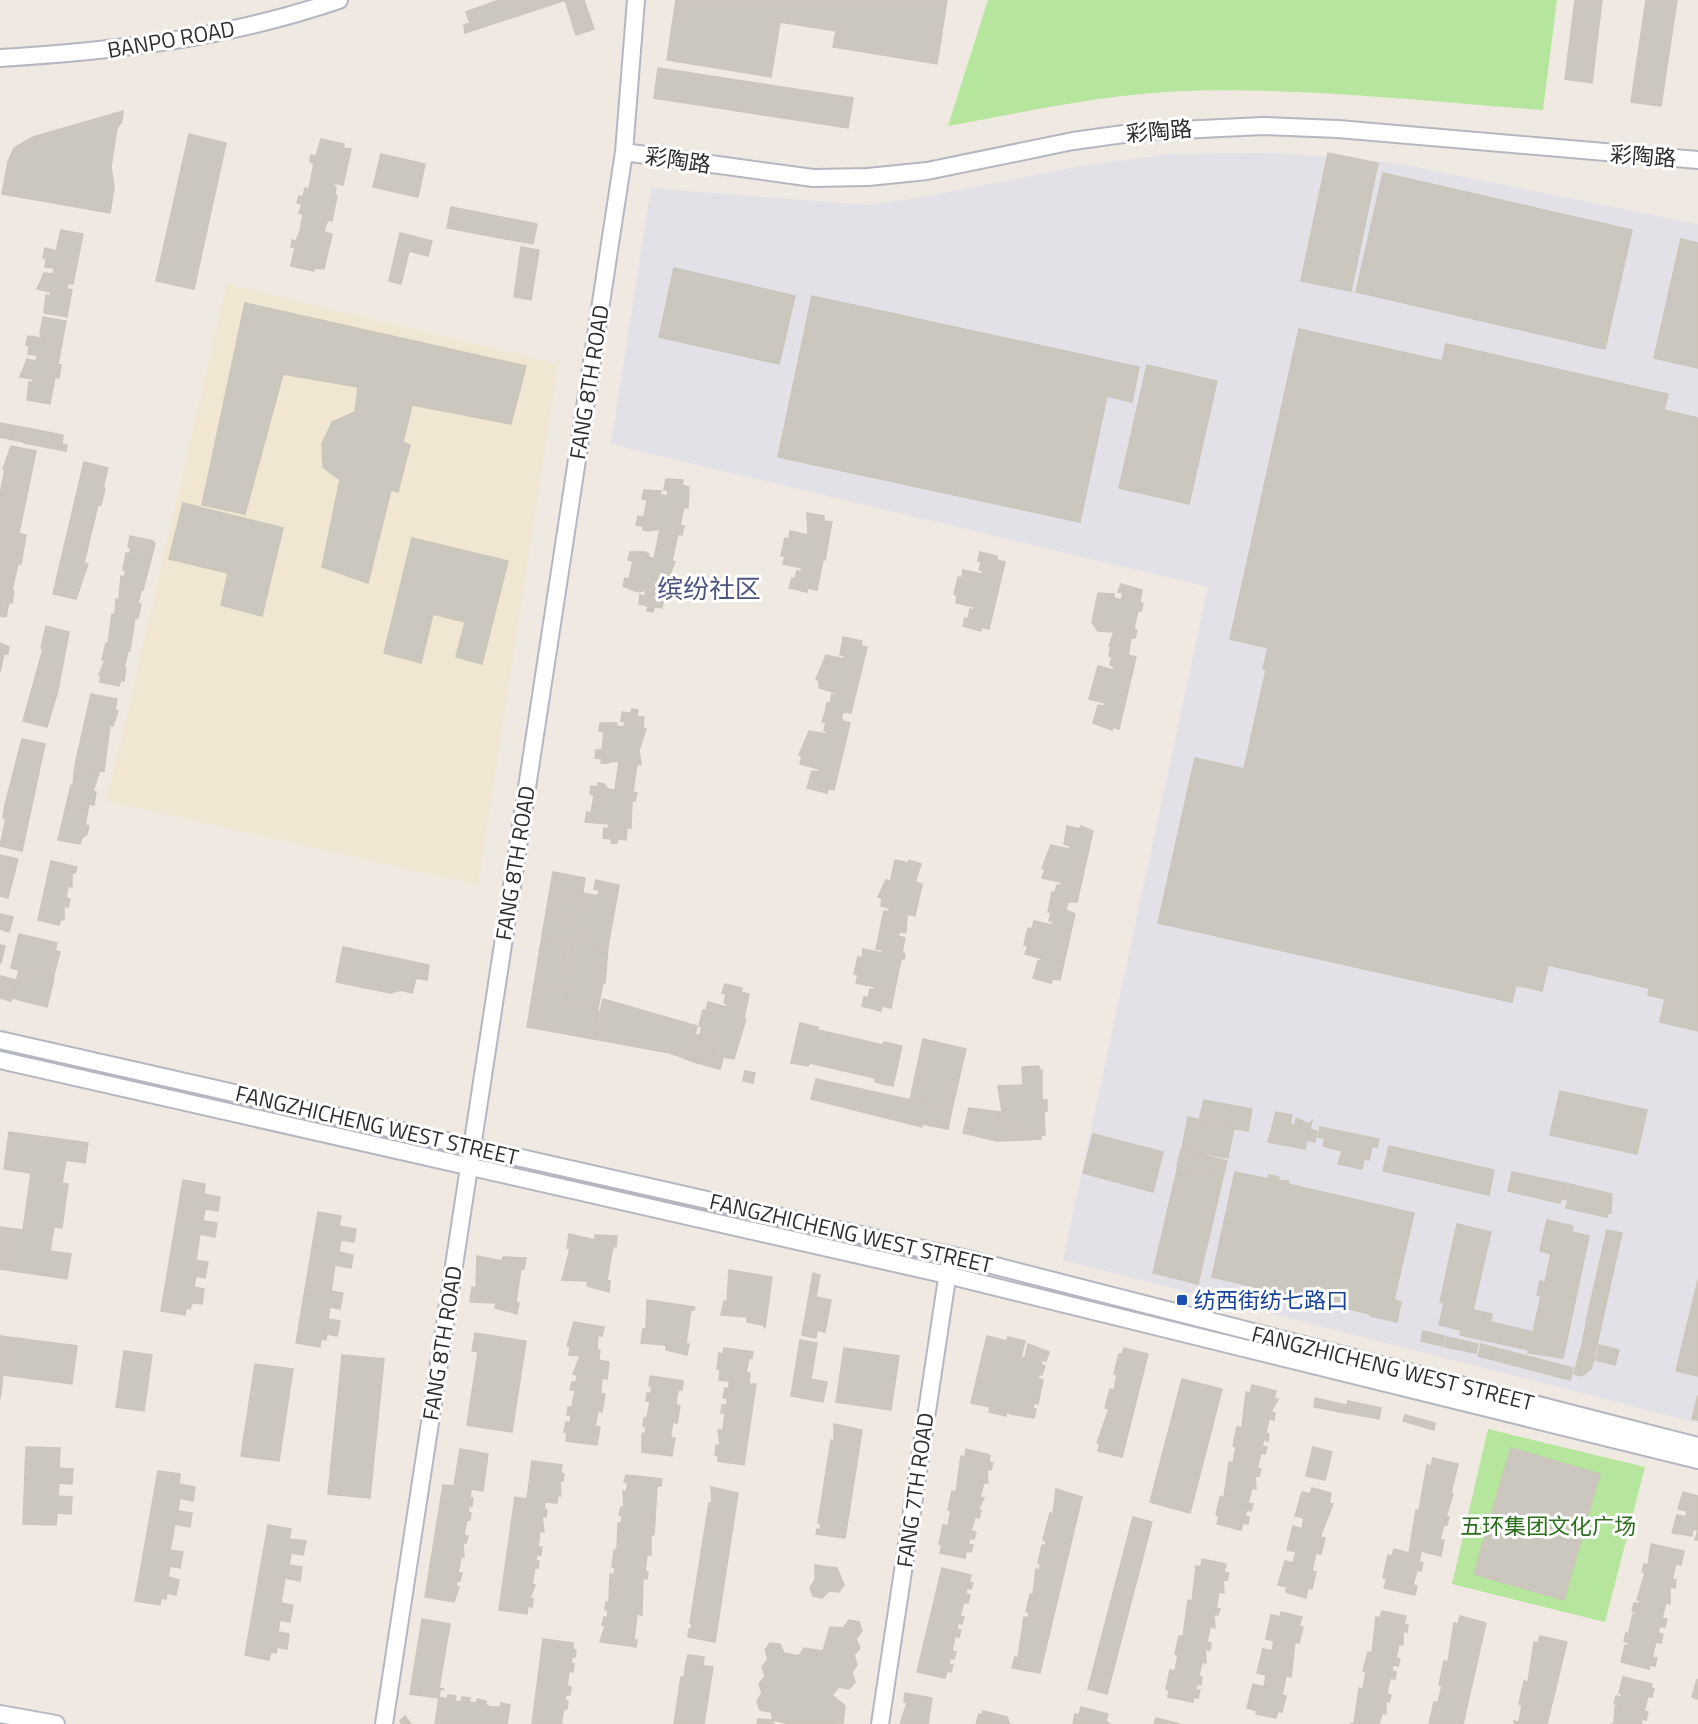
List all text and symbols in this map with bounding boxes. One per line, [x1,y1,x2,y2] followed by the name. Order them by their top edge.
[105,11,237,67] street label: BANPO ROAD
[1125,111,1193,151] street label: 彩陶路
[1609,137,1677,175] street label: 彩陶路
[643,139,713,181] street label: 彩陶路
[560,302,618,462] street label: FANG 8TH ROAD
[657,569,761,608] district label: 缤纷社区
[486,783,544,943] street label: FANG 8TH ROAD
[232,1076,522,1174] street label: FANGZHICHENG WEST STREET
[706,1184,996,1282] street label: FANGZHICHENG WEST STREET
[413,1263,471,1423] street label: FANG 8TH ROAD
[1194,1283,1348,1317] place label: 纺西街纺七路口
[1175,1293,1189,1307] marker: 纺西街纺七路口
[1248,1316,1538,1420] street label: FANGZHICHENG WEST STREET
[887,1410,943,1570] street label: FANG 7TH ROAD
[1460,1509,1636,1543] park label: 五环集团文化广场

